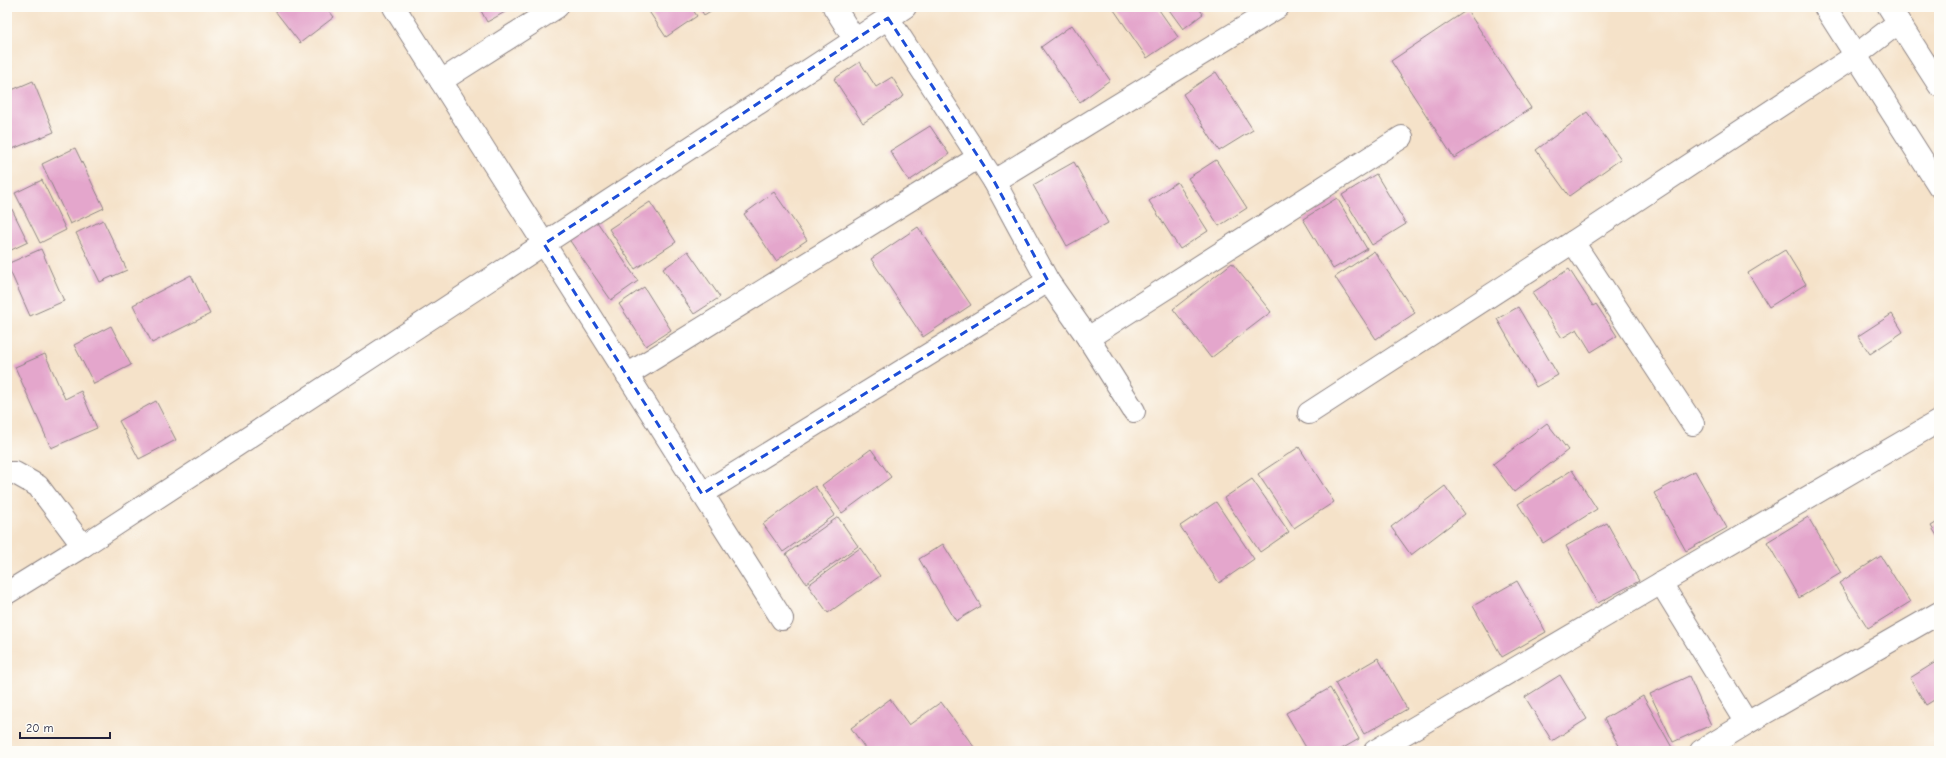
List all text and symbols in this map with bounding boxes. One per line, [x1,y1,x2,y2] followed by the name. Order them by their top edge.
[20,714,110,740] scale bar
[26,721,54,735] text: 20 m

